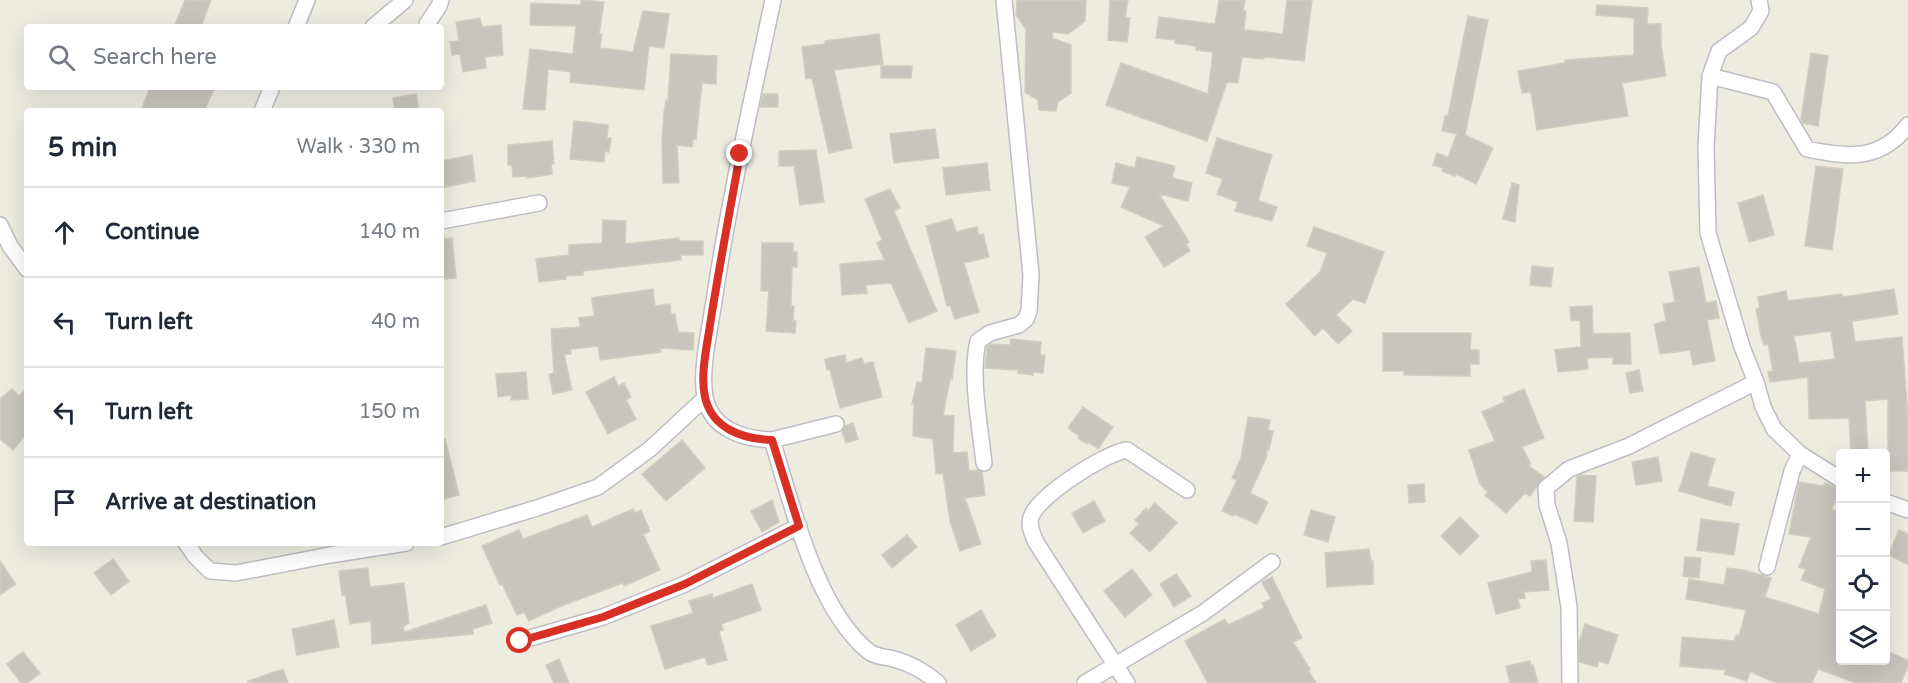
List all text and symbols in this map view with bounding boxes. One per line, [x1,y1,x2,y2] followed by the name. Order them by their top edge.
[24,24,444,90] search box
[45,41,78,74] icon: search
[93,44,217,70] text: Search here
[48,132,117,163] text: 5 min
[297,135,420,159] text: Walk · 330 m
[726,140,752,166] route end
[48,216,81,249] icon: ahead
[105,219,200,245] text: Continue
[359,220,420,244] text: 140 m
[48,306,81,339] icon: left
[105,309,193,335] text: Turn left
[371,310,420,334] text: 40 m
[48,396,81,429] icon: left
[105,399,193,425] text: Turn left
[359,400,420,424] text: 150 m
[1836,449,1890,665] map controls
[1836,449,1890,503] button: +
[48,486,81,519] icon: arrive
[105,489,316,515] text: Arrive at destination
[1836,503,1890,557] button: −
[1836,557,1890,611] button: locate
[1836,611,1890,665] button: layers
[506,627,532,653] route start

